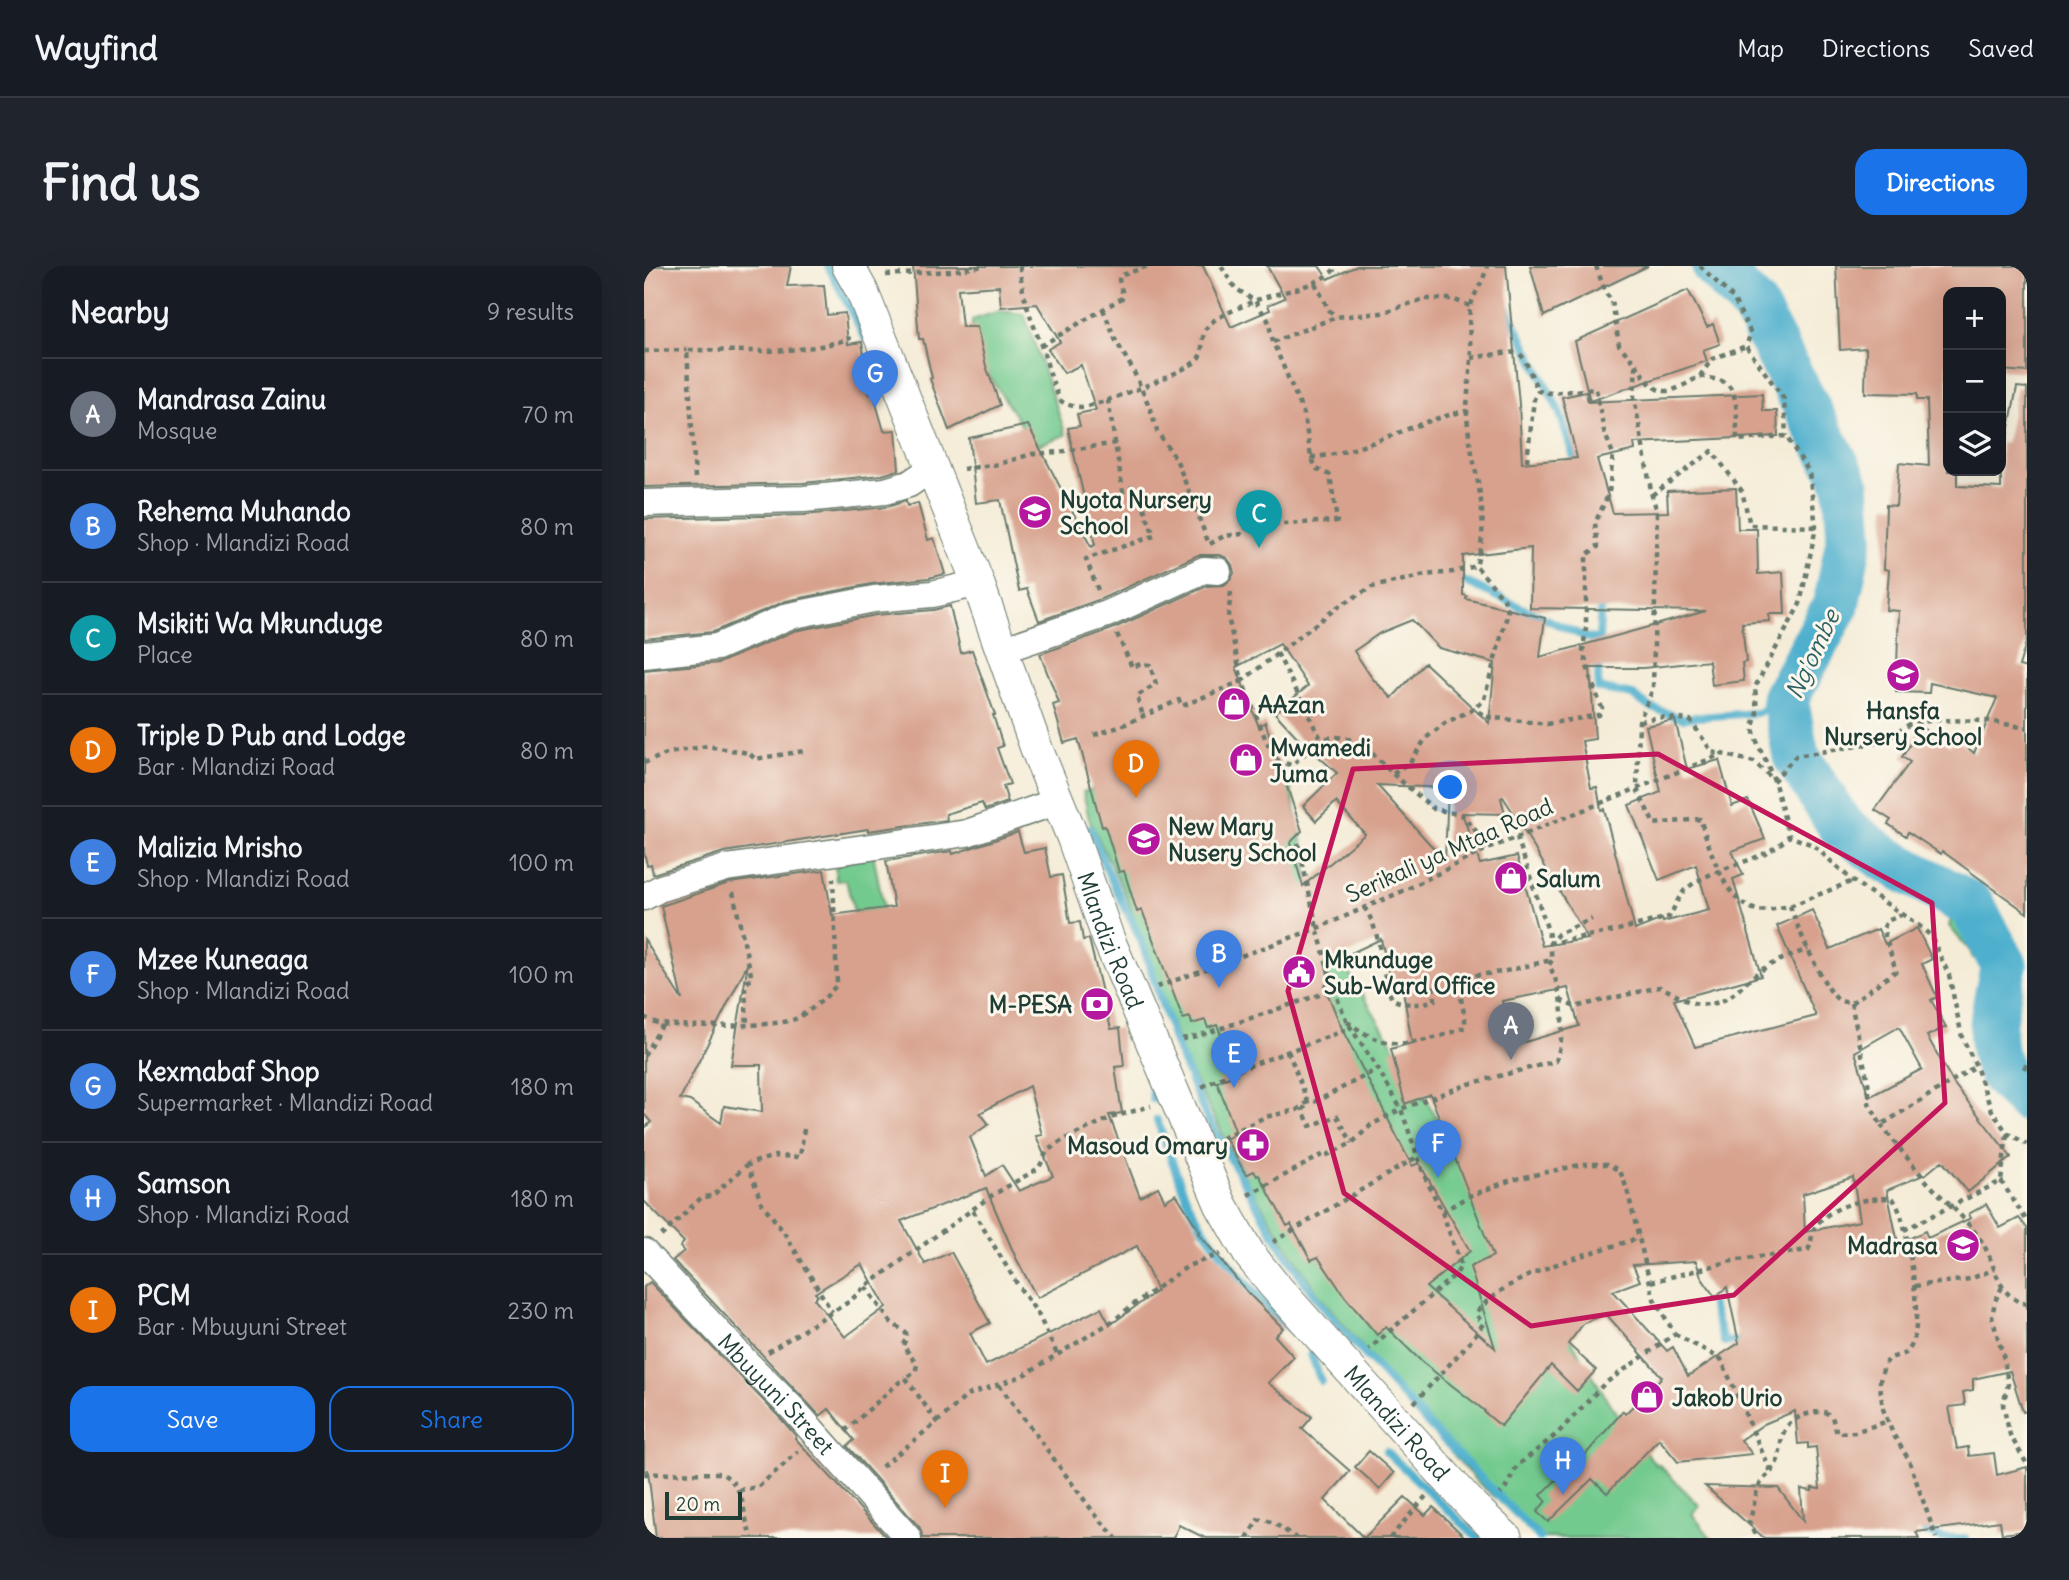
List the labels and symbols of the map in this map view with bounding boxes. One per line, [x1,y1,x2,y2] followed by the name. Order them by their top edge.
[852,350,898,408] pin: G
[1060,485,1212,540] place label: Nyota Nursery School
[1236,490,1282,548] pin: C
[1016,493,1054,531] school or university icon: Nyota Nursery School
[1778,603,1846,703] water label: Ng'ombe
[1884,656,1922,694] school or university icon: Hansfa Nursery School
[1215,685,1253,723] shop icon: AAzan
[1258,690,1325,719] place label: AAzan
[1824,696,1982,751] place label: Hansfa Nursery School
[1270,733,1371,788] place label: Mwamedi Juma
[1113,740,1159,798] pin: D
[1227,741,1265,779] shop icon: Mwamedi Juma
[1433,770,1467,804] your location
[1341,791,1557,909] street label: Serikali ya Mtaa Road
[1168,812,1317,867] place label: New Mary Nusery School
[1125,820,1163,858] school or university icon: New Mary Nusery School
[1492,859,1530,897] shop icon: Salum
[1536,864,1601,893] place label: Salum
[1071,868,1151,1013] street label: Mlandizi Road
[1196,930,1242,988] pin: B
[1324,945,1495,1000] place label: Mkunduge Sub-Ward Office
[1280,953,1318,991] public building icon: Mkunduge Sub-Ward Office
[1078,985,1116,1023] bank icon: M-PESA
[989,990,1072,1019] place label: M-PESA
[1488,1002,1534,1060] pin: A
[1211,1030,1257,1088] pin: E
[1415,1120,1461,1178] pin: F
[1234,1126,1272,1164] pharmacy icon: Masoud Omary
[1067,1131,1228,1160] place label: Masoud Omary
[1944,1226,1982,1264] school or university icon: Madrasa
[1847,1231,1938,1260] place label: Madrasa
[712,1327,841,1460] street label: Mbuyuni Street
[1338,1359,1456,1486] street label: Mlandizi Road
[1628,1378,1666,1416] shop icon: Jakob Urio
[1672,1383,1782,1412] place label: Jakob Urio
[1540,1437,1586,1495] pin: H
[922,1450,968,1508] pin: I
[665,1489,742,1521] scale bar

